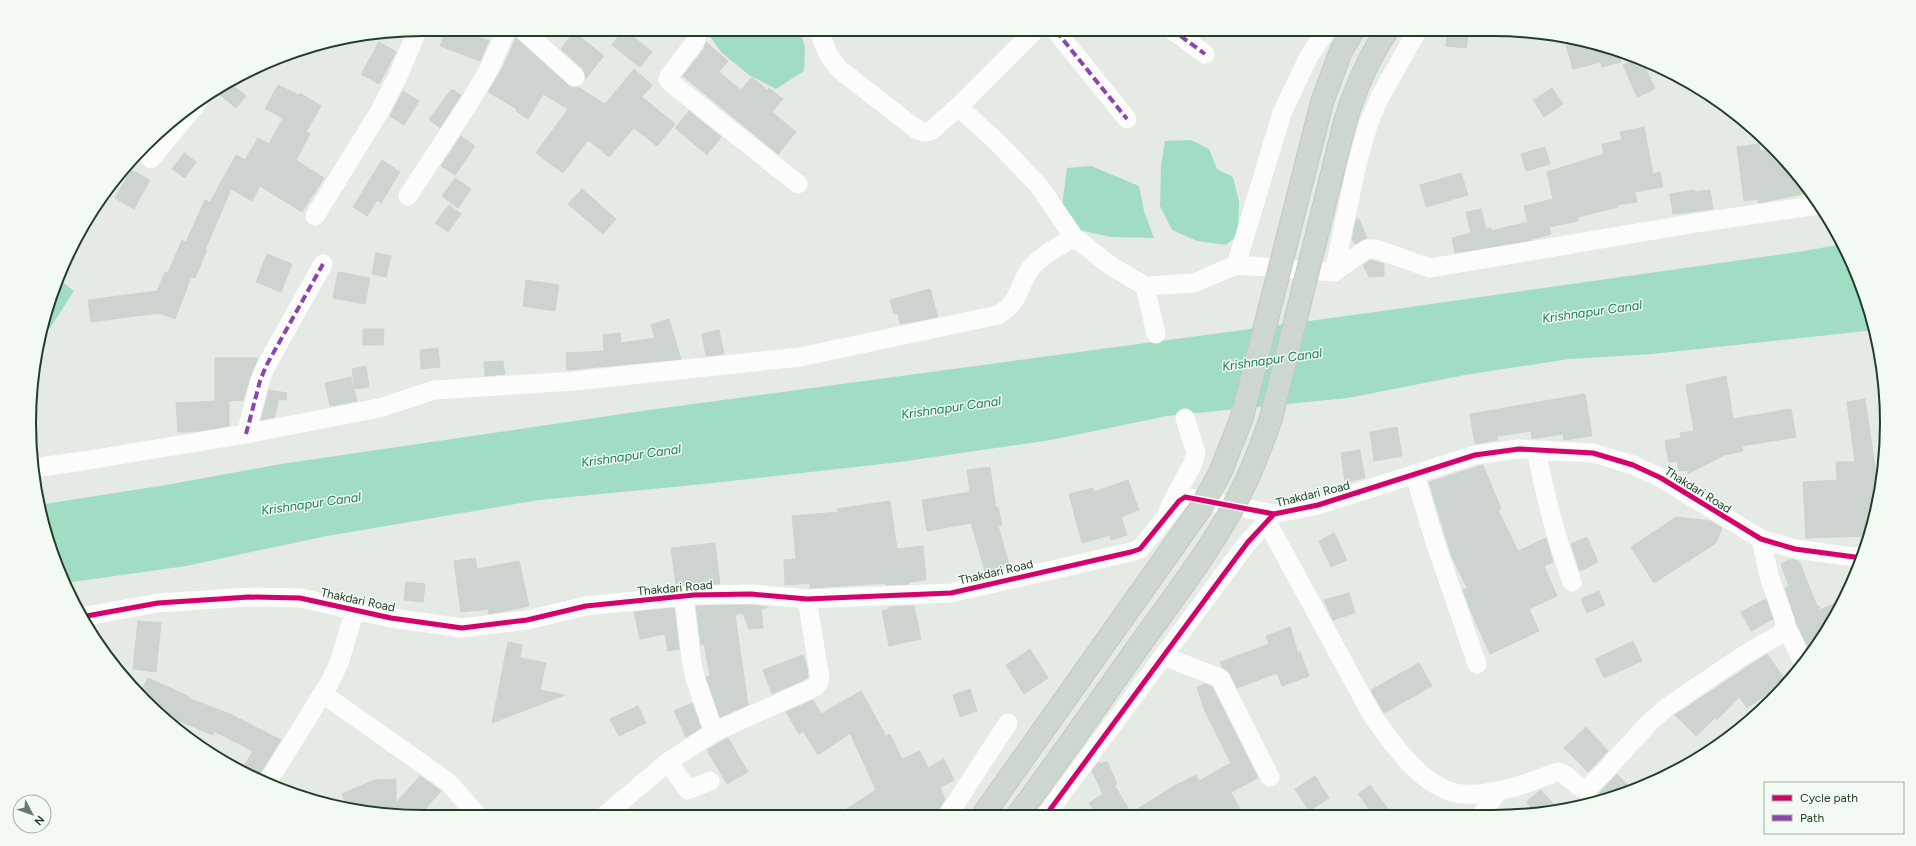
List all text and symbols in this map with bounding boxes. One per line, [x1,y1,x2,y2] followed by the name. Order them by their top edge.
[1541,297,1643,326] water label: Krishnapur Canal
[1221,345,1323,374] water label: Krishnapur Canal
[900,393,1002,422] water label: Krishnapur Canal
[580,441,682,470] water label: Krishnapur Canal
[1662,464,1734,516] street label: Thakdari Road
[1275,478,1351,510] street label: Thakdari Road
[260,489,362,518] water label: Krishnapur Canal
[958,557,1034,587] street label: Thakdari Road
[637,578,713,598] street label: Thakdari Road
[320,585,396,615] street label: Thakdari Road
[1764,782,1904,834] legend
[1800,791,1858,805] text: Cycle path
[12,794,52,834] north arrow
[1800,811,1824,825] text: Path
[31,813,47,828] text: N

